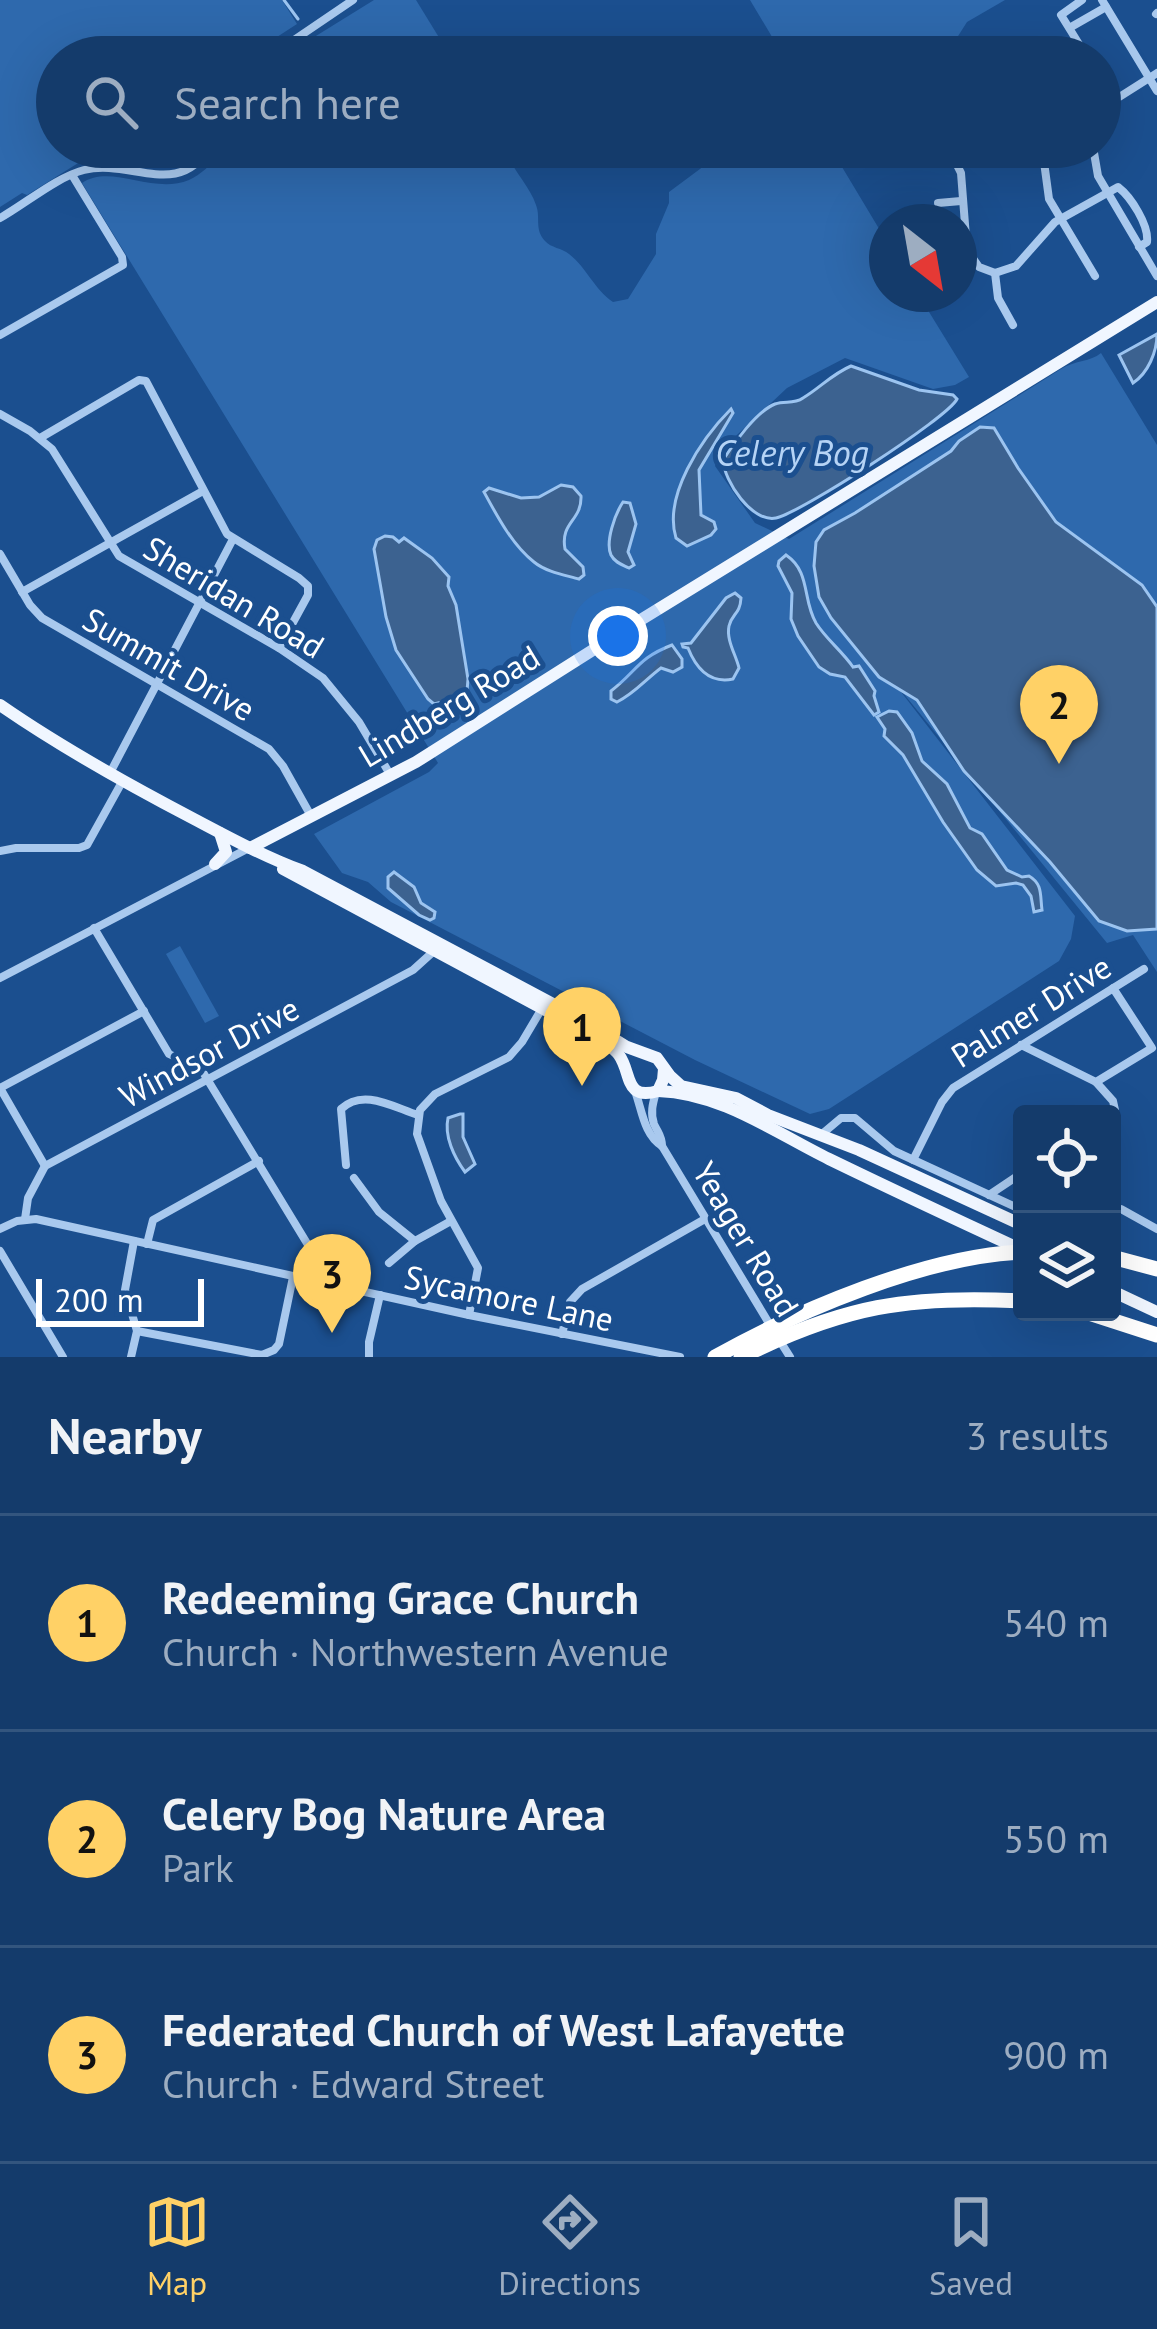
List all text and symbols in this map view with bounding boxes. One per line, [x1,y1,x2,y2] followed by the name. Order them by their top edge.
[36,36,1121,168] search box
[78,69,144,135] icon: search
[174,73,401,131] text: Search here
[869,204,977,312] north arrow
[715,429,869,476] water label: Celery Bog
[136,526,332,667] street label: Sheridan Road
[75,597,263,730] street label: Summit Drive
[588,606,648,666] your location
[350,635,547,777] street label: Lindberg Road
[1020,665,1098,764] pin: 2
[943,944,1119,1077] street label: Palmer Drive
[111,986,306,1117] street label: Windsor Drive
[543,987,621,1086] pin: 1
[1013,1105,1121,1321] map controls
[1013,1105,1121,1213] button: locate
[683,1153,809,1324] street label: Yeager Road
[1013,1213,1121,1321] button: layers
[293,1234,371,1333] pin: 3
[401,1254,618,1341] street label: Sycamore Lane
[36,1273,204,1326] scale bar
[54,1278,144,1321] text: 200 m
[48,1402,202,1468] text: Nearby
[966,1410,1109,1461] text: 3 results
[162,1568,639,1626] text: Redeeming Grace Church
[76,1597,98,1648] text: 1
[1003,1597,1109,1648] text: 540 m
[162,1626,669,1677] text: Church · Northwestern Avenue
[162,1784,606,1842] text: Celery Bog Nature Area
[76,1813,98,1864] text: 2
[1003,1813,1109,1864] text: 550 m
[162,1842,234,1893] text: Park
[162,2000,845,2058] text: Federated Church of West Lafayette
[76,2029,98,2080] text: 3
[1003,2029,1109,2080] text: 900 m
[162,2058,544,2109] text: Church · Edward Street
[144,2189,210,2304] tab: Map
[498,2189,641,2304] tab: Directions
[929,2189,1013,2304] tab: Saved

